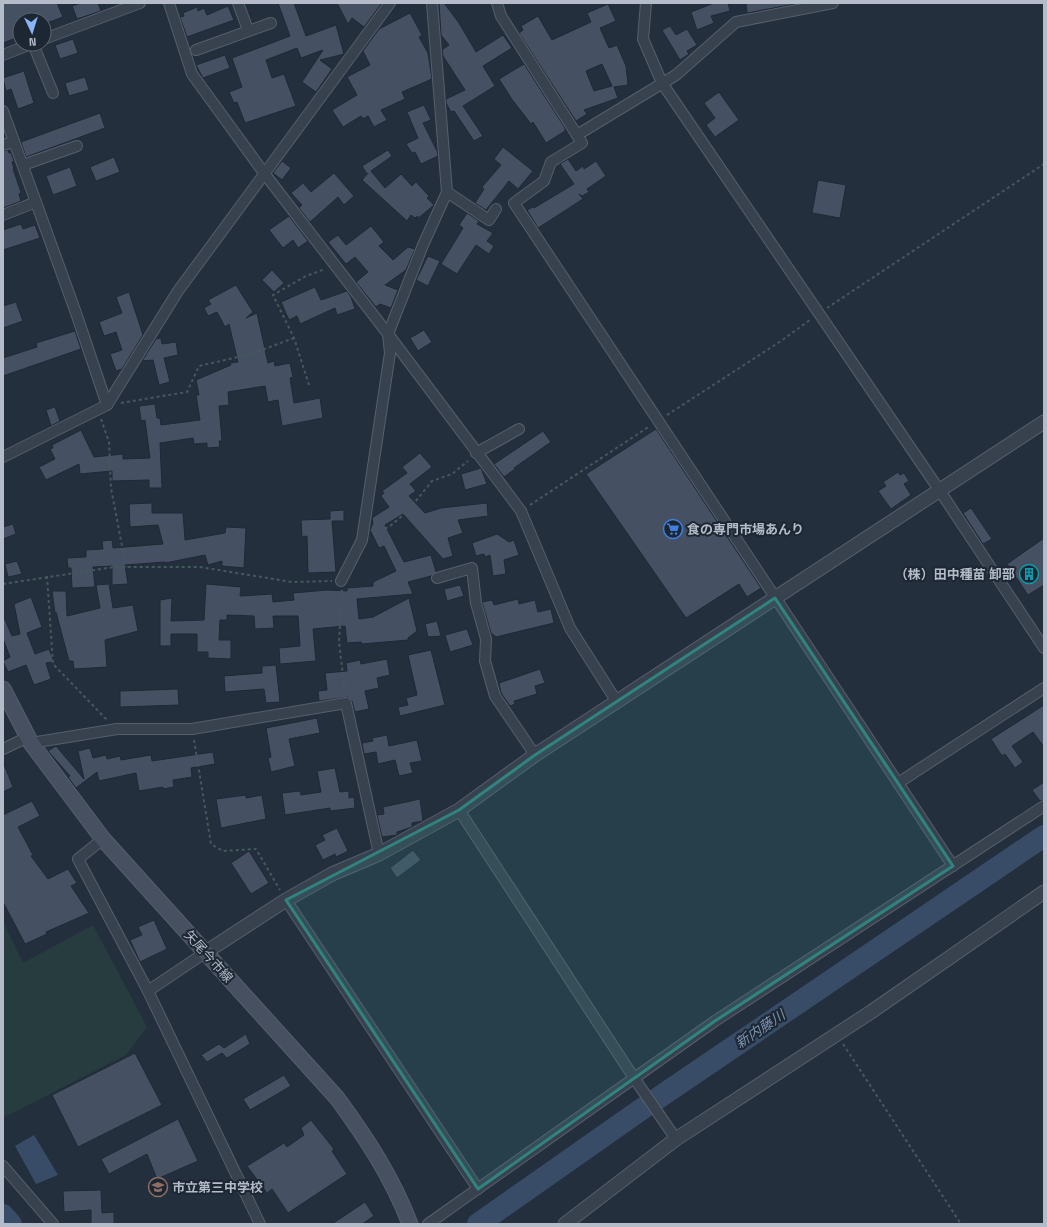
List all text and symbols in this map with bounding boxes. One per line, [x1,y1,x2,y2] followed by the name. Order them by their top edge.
[12,12,52,52] north arrow
[29,35,37,49] text: N
[662,518,684,540] supermarket icon: 食の専門市場あんり
[687,521,804,538] place label: 食の専門市場あんり
[1018,563,1040,585] building icon: （株）田中種苗 卸部
[895,566,1015,583] place label: （株）田中種苗 卸部
[181,926,237,986] street label: 矢尾今市線
[732,1005,790,1052] water label: 新内藤川
[147,1176,169,1198] school or university icon: 市立第三中学校
[172,1179,263,1196] place label: 市立第三中学校

